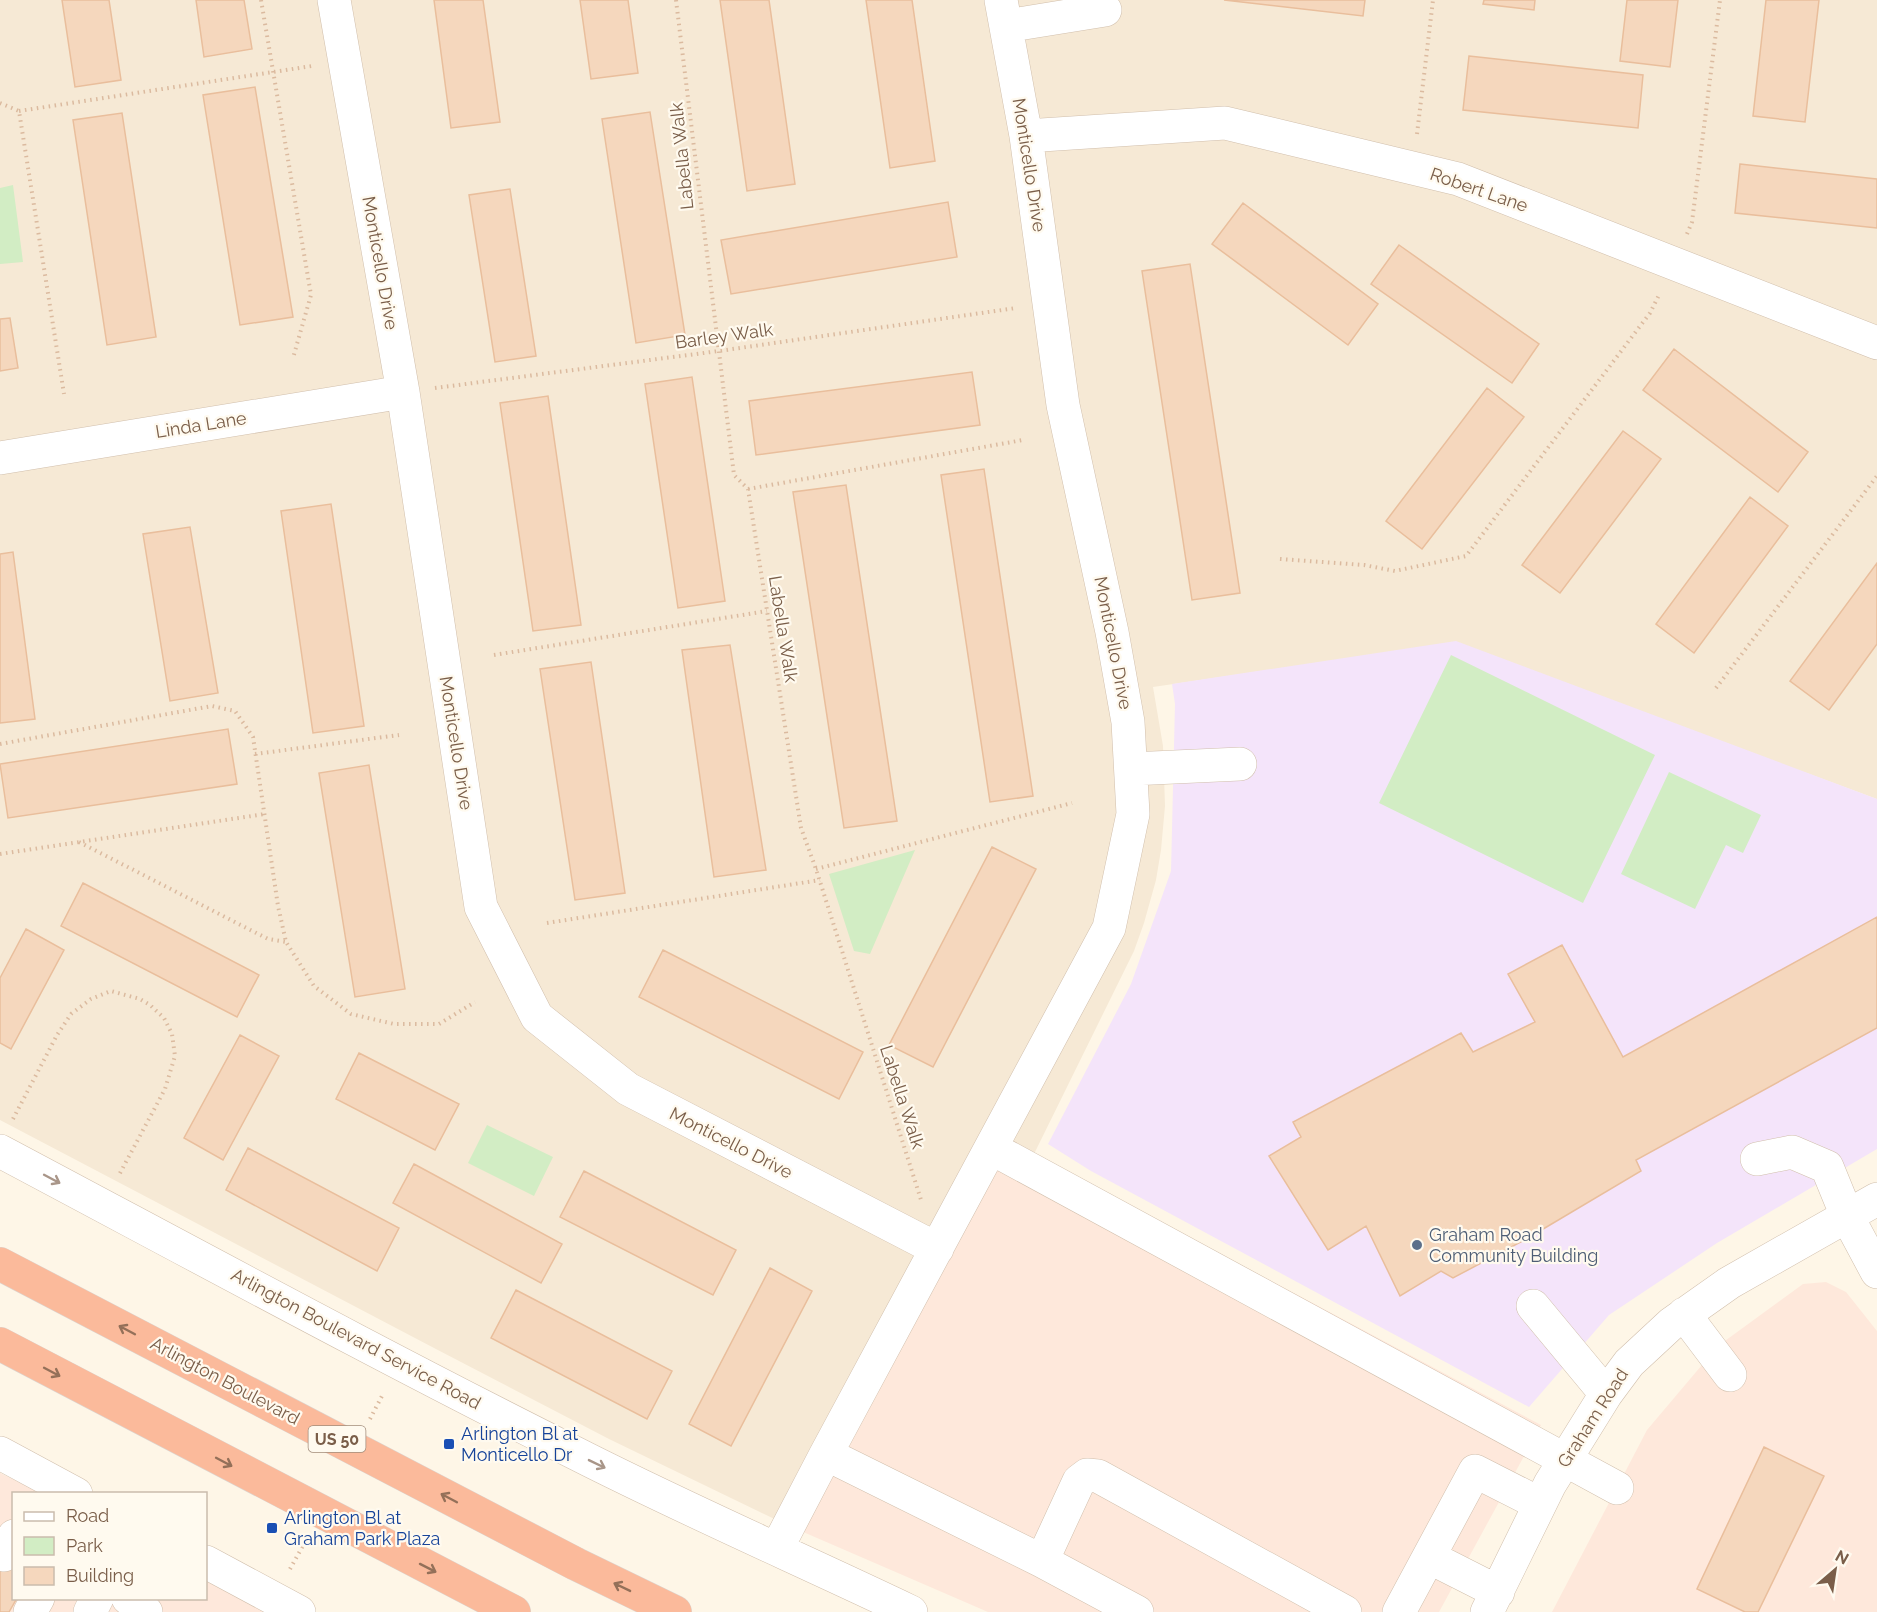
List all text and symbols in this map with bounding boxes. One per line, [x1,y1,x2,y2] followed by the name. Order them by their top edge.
[1009,97,1050,234] street label: Monticello Drive
[665,101,698,211] street label: Labella Walk
[1427,163,1531,216] street label: Robert Lane
[358,195,403,332] street label: Monticello Drive
[674,318,775,353] street label: Barley Walk
[154,407,248,442] street label: Linda Lane
[765,574,802,684] street label: Labella Walk
[1090,575,1137,712] street label: Monticello Drive
[436,675,477,812] street label: Monticello Drive
[876,1042,929,1152] street label: Labella Walk
[666,1103,797,1183] street label: Monticello Drive
[42,1174,60,1185] one-way arrow
[1429,1224,1598,1266] place label: Graham Road Community Building
[1410,1238,1424,1252] marker: Graham Road Community Building
[228,1264,485,1413] street label: Arlington Boulevard Service Road
[119,1324,136,1336] one-way arrow
[147,1332,303,1429] street label: Arlington Boulevard
[1553,1364,1632,1471] street label: Graham Road
[42,1366,60,1378] one-way arrow
[461,1423,578,1465] place label: Arlington Bl at Monticello Dr
[308,1426,366,1452] road number: US 50
[442,1437,456,1451] marker: Arlington Bl at Monticello Dr
[215,1457,233,1468] one-way arrow
[587,1459,605,1470] one-way arrow
[12,1492,207,1600] legend
[441,1492,458,1504] one-way arrow
[66,1505,109,1526] text: Road
[284,1507,440,1549] place label: Arlington Bl at Graham Park Plaza
[265,1521,279,1535] marker: Arlington Bl at Graham Park Plaza
[66,1535,103,1556] text: Park
[1805,1540,1865,1600] north arrow
[1832,1546,1852,1569] text: N
[419,1563,437,1574] one-way arrow
[66,1565,134,1586] text: Building
[614,1580,632,1592] one-way arrow

